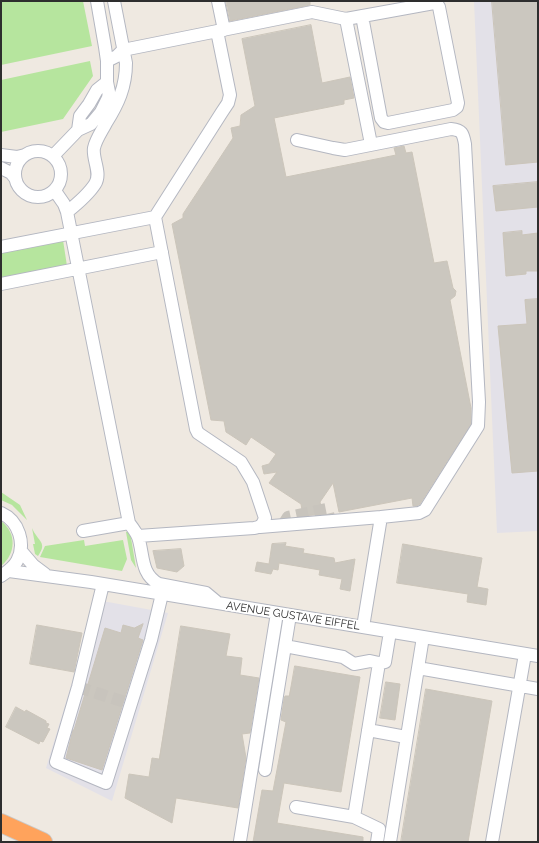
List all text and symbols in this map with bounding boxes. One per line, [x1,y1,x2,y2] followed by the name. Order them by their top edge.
[225,599,361,633] street label: AVENUE GUSTAVE EIFFEL

